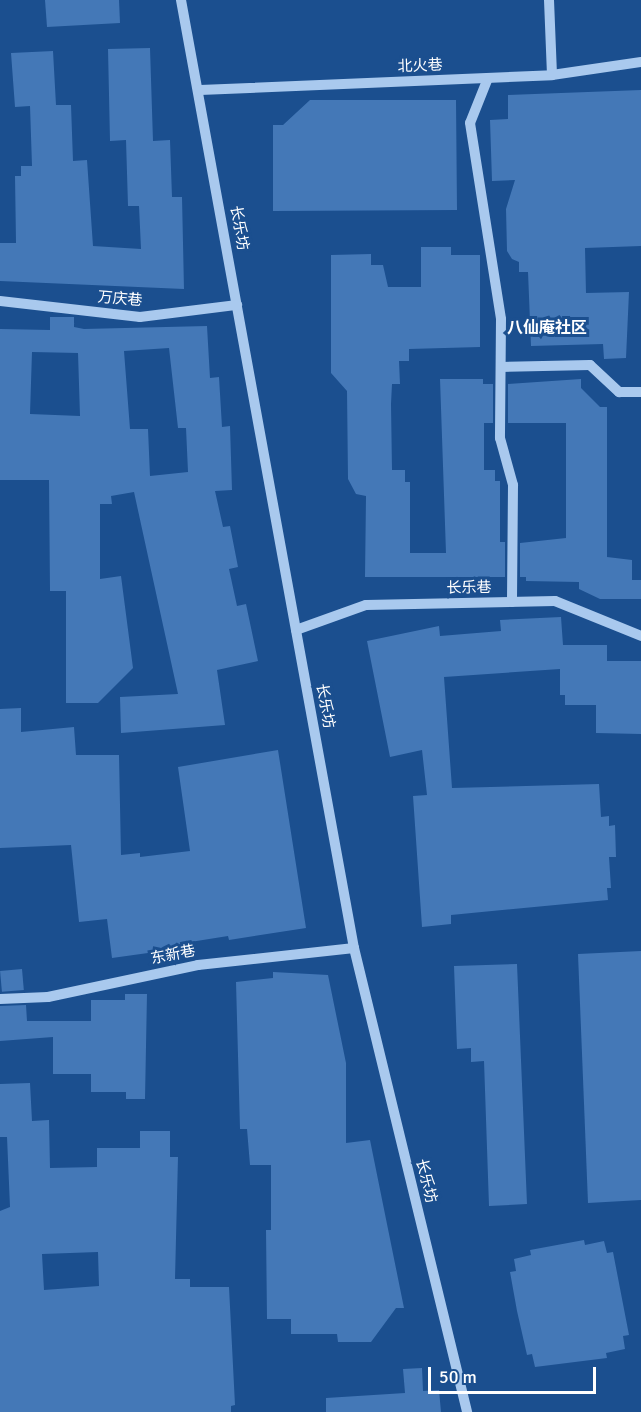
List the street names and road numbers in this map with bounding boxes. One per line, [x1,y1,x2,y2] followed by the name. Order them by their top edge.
[397,56,443,76] street label: 北火巷
[226,204,252,252] street label: 长乐坊
[97,288,143,310] street label: 万庆巷
[446,579,492,597] street label: 长乐巷
[312,682,338,730] street label: 长乐坊
[149,942,197,968] street label: 东新巷
[412,1157,440,1205] street label: 长乐坊

